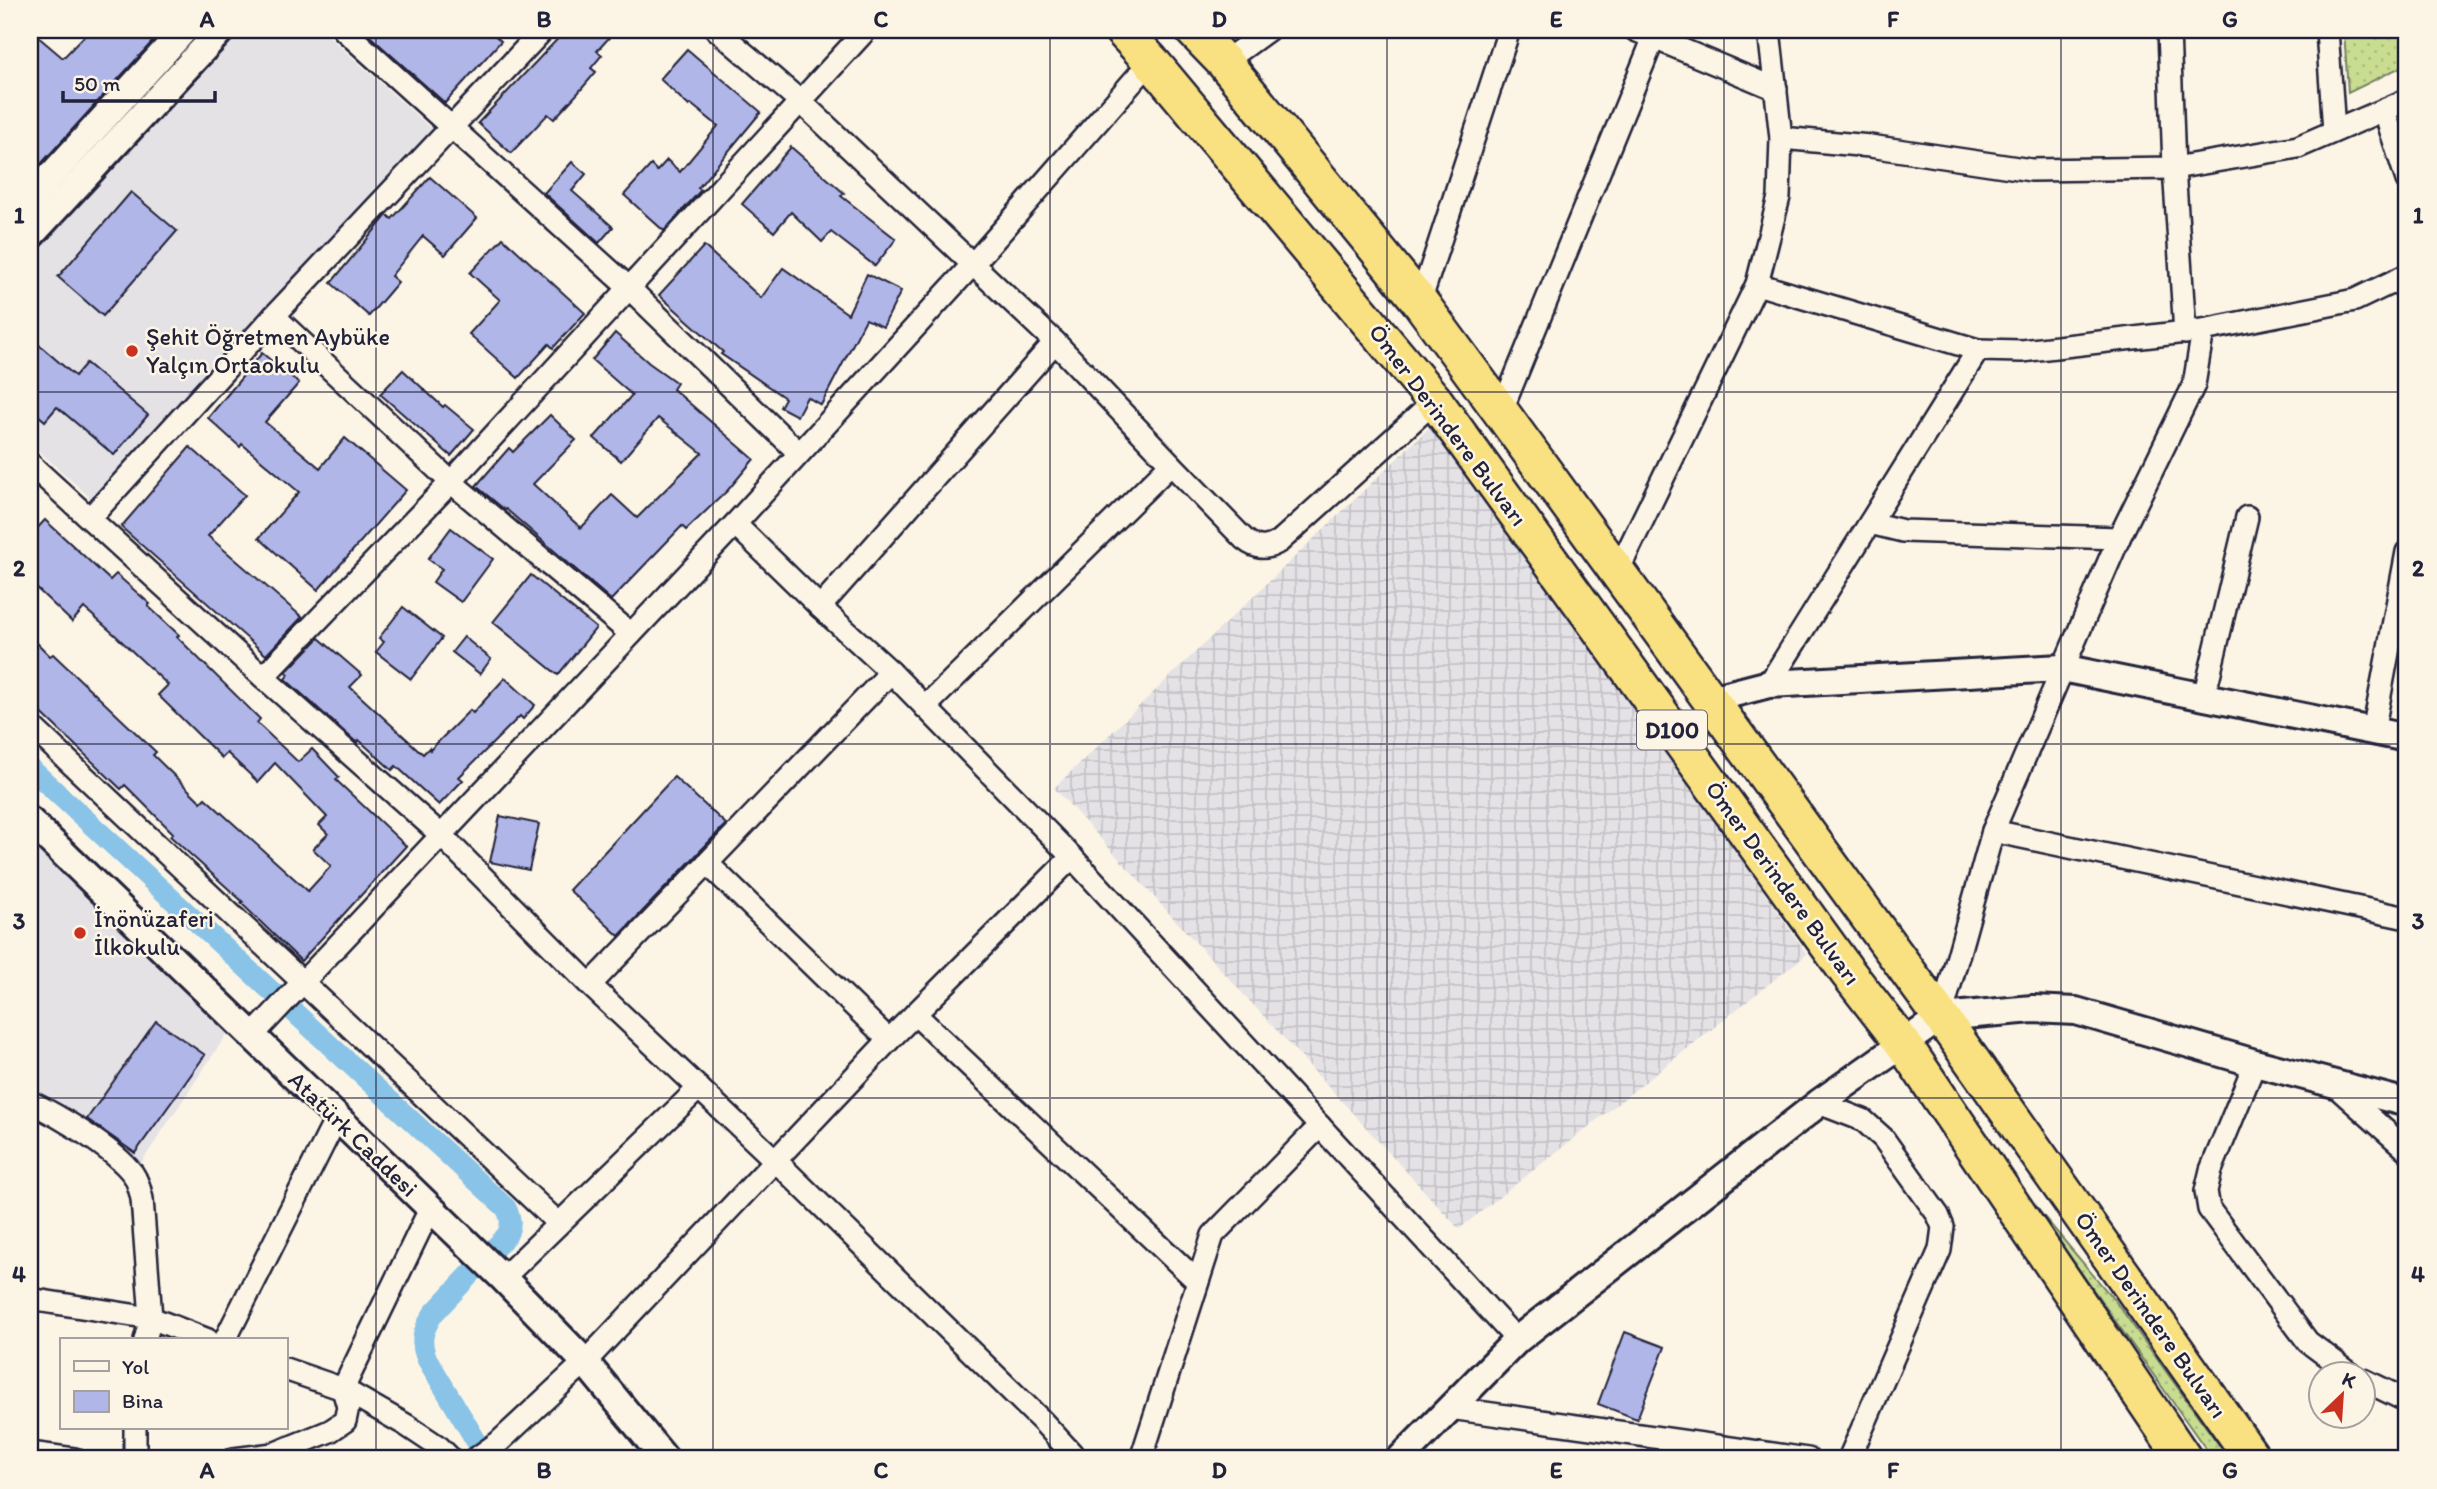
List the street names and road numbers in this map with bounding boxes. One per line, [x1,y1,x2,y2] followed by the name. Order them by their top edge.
[1363,318,1534,531] street label: Ömer Derindere Bulvarı
[1637,710,1707,750] road number: D100
[1700,775,1867,991] street label: Ömer Derindere Bulvarı
[283,1065,424,1203] street label: Atatürk Caddesi
[2069,1206,2234,1424] street label: Ömer Derindere Bulvarı

